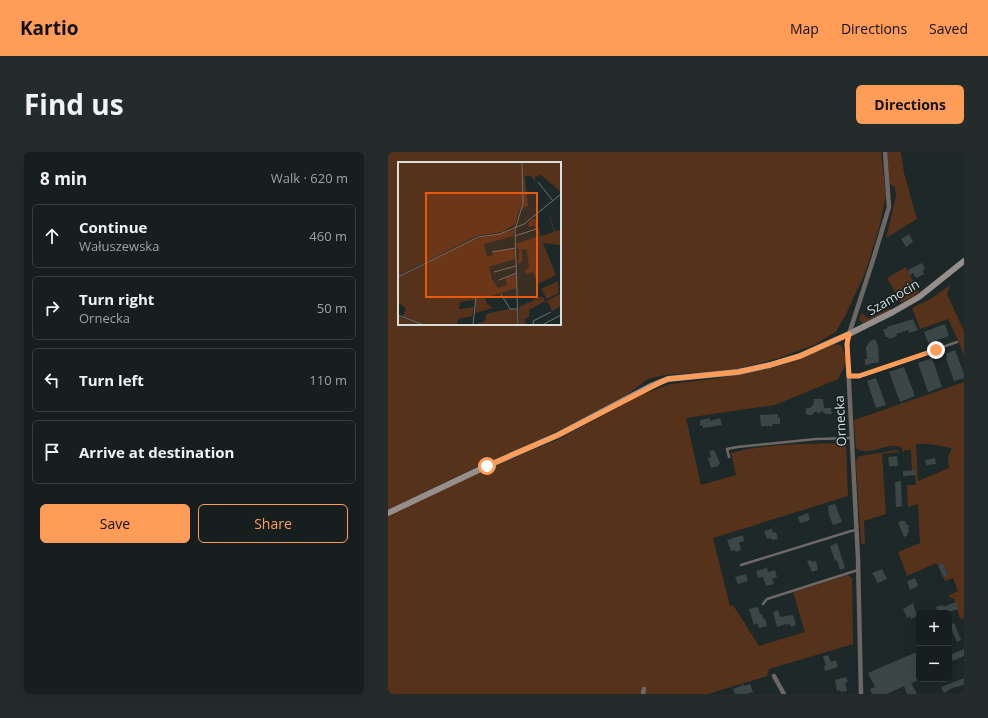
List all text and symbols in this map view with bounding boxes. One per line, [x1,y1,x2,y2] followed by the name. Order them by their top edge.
[20,15,79,41] text: Kartio
[790,19,819,38] text: Map
[841,19,907,38] text: Directions
[929,19,968,38] text: Saved
[24,85,124,123] text: Find us
[856,85,964,124] button: Directions
[398,162,561,325] inset map
[40,167,87,190] text: 8 min
[271,169,348,187] text: Walk · 620 m
[79,217,147,237] text: Continue
[41,225,63,247] icon: ahead
[309,227,347,245] text: 460 m
[79,237,159,255] text: Wałuszewska
[863,275,923,319] street label: Szamocin
[79,289,154,309] text: Turn right
[41,297,63,319] icon: right
[317,299,347,317] text: 50 m
[79,309,130,327] text: Ornecka
[927,341,945,359] route end
[41,369,63,391] icon: left
[79,370,144,390] text: Turn left
[309,371,347,389] text: 110 m
[830,395,850,447] street label: Ornecka
[41,441,63,463] icon: arrive
[79,442,234,462] text: Arrive at destination
[478,457,496,475] route start
[40,504,190,543] button: Save
[198,504,348,543] button: Share
[916,610,952,682] map controls
[916,610,952,646] button: +
[916,646,952,682] button: −

